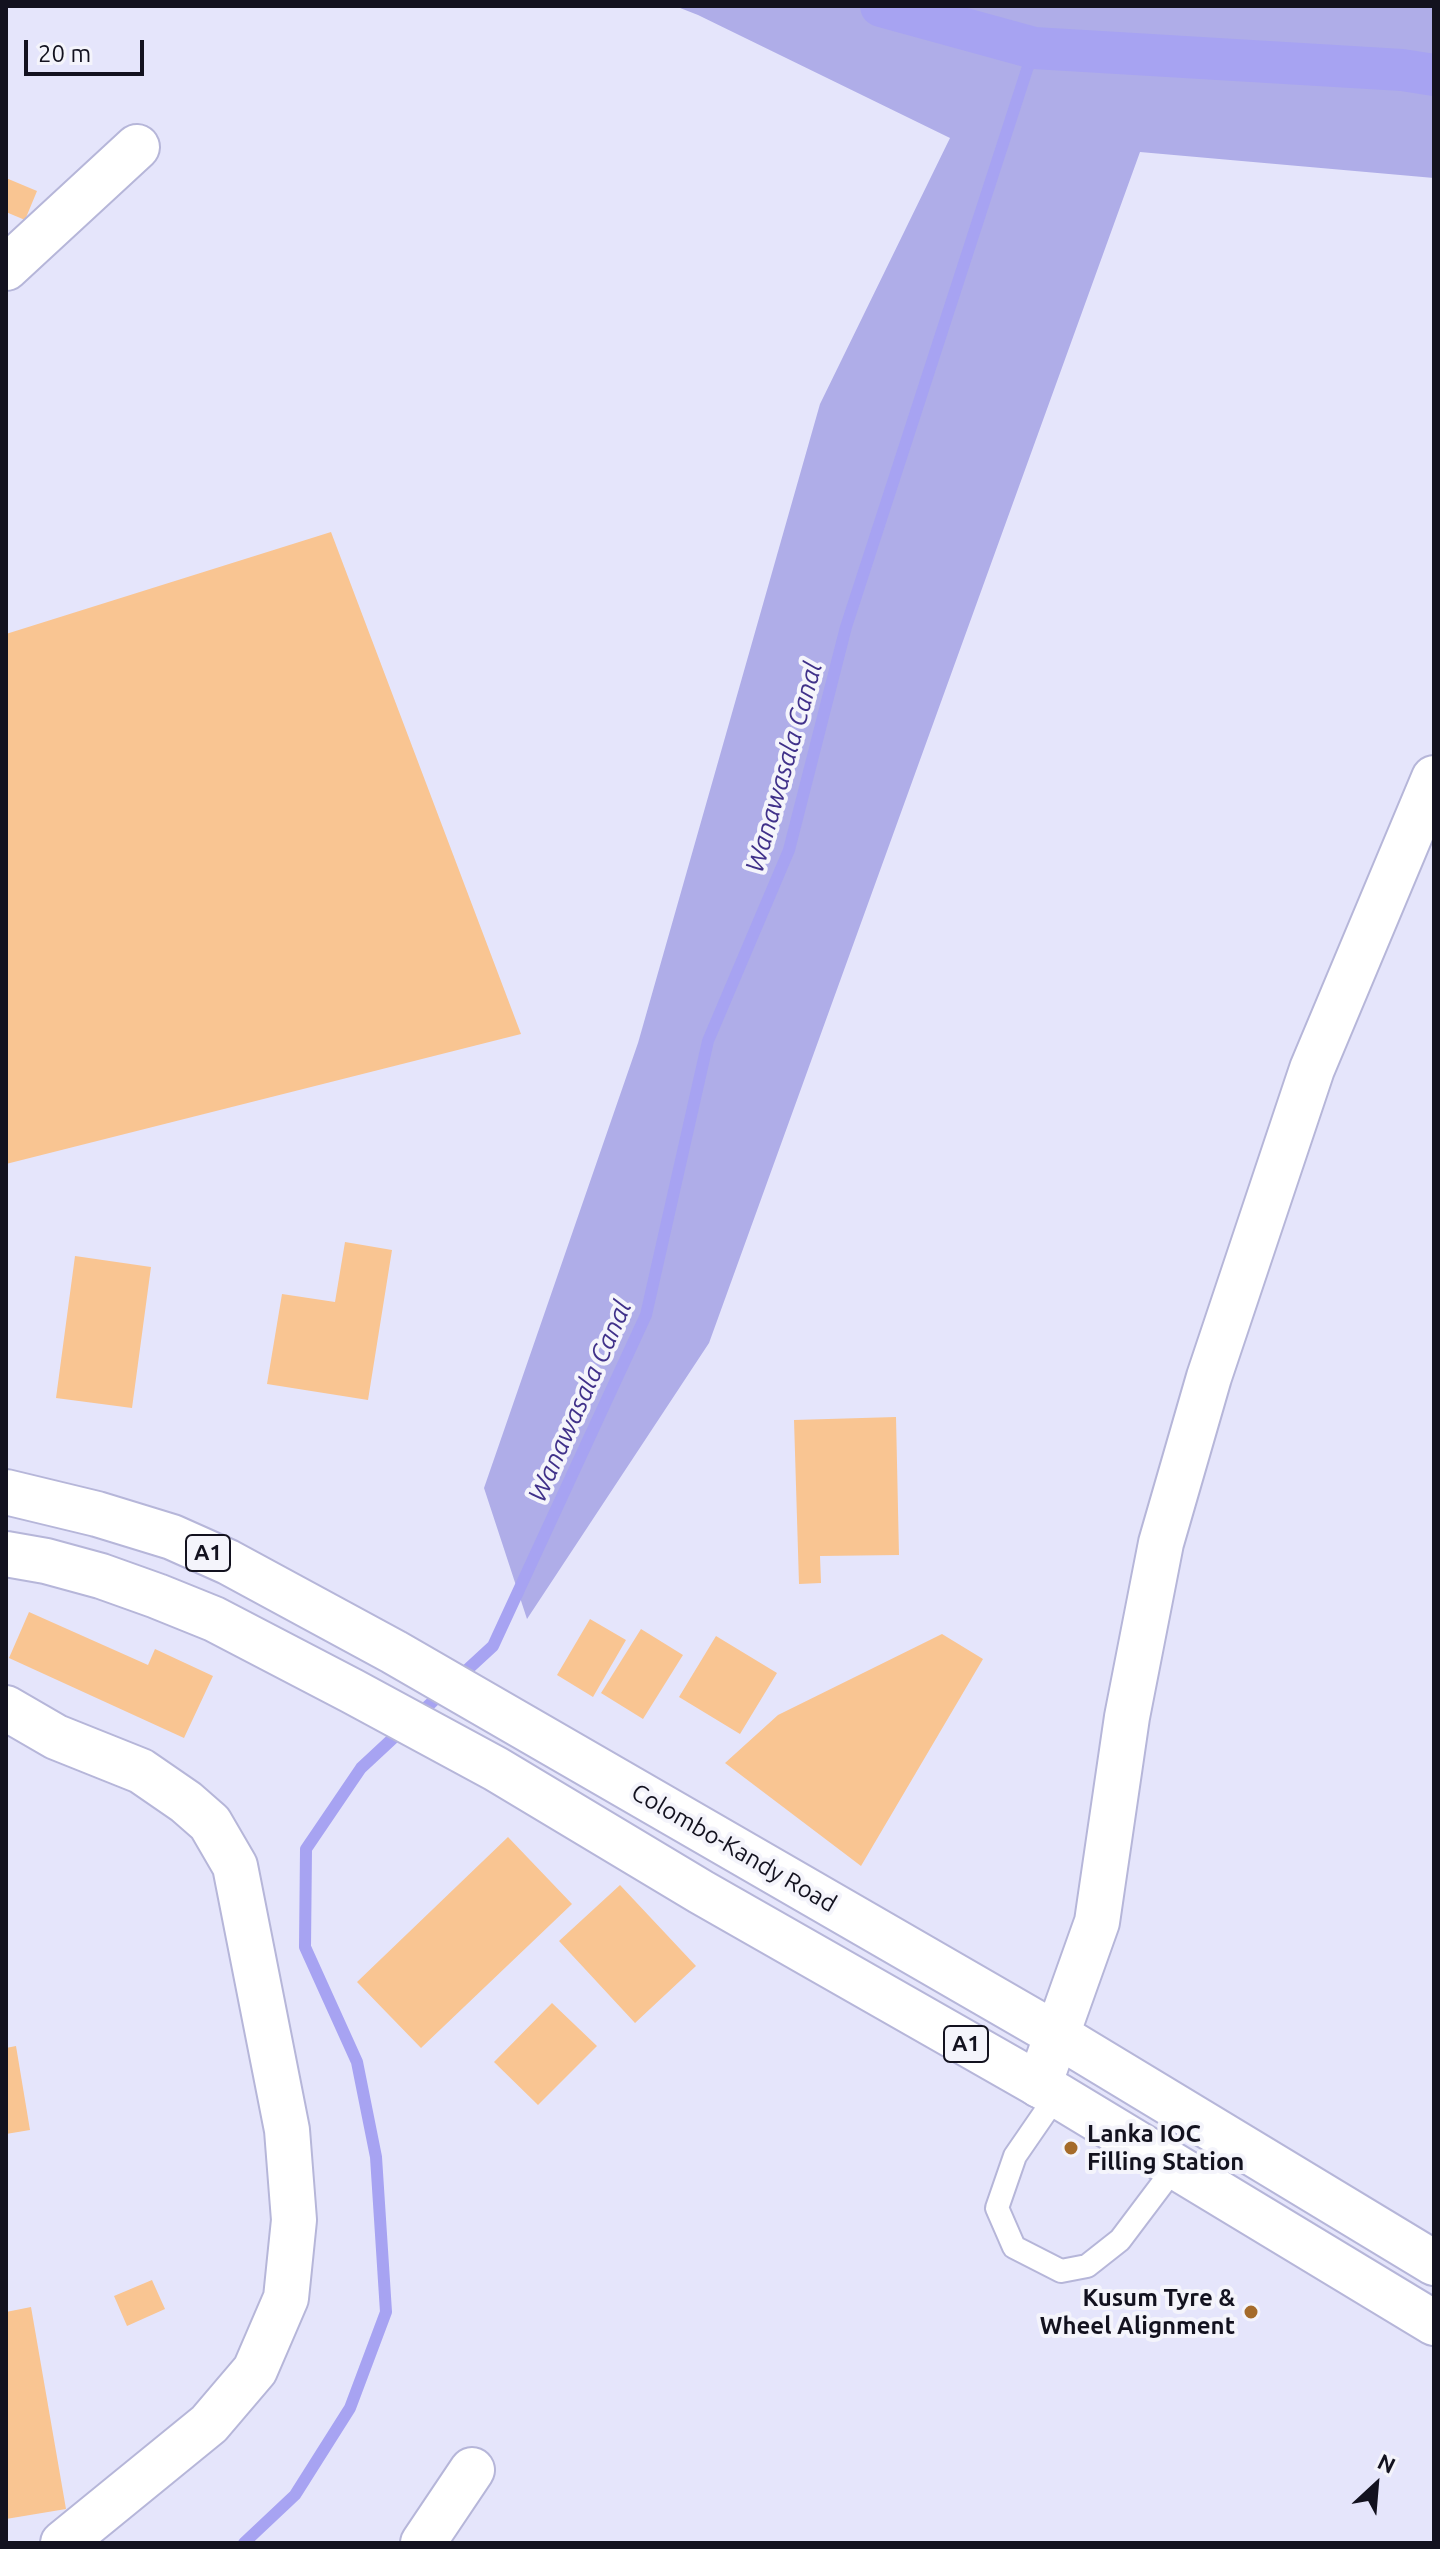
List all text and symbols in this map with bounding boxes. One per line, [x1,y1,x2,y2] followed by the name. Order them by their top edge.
[28,24,148,74] scale bar
[38,40,91,67] text: 20 m
[739,658,829,876] water label: Wanawasala Canal
[522,1296,638,1506] water label: Wanawasala Canal
[186,1535,230,1571] road number: A1
[626,1778,842,1918] street label: Colombo-Kandy Road
[944,2026,988,2062] road number: A1
[1087,2120,1244,2176] place label: Lanka IOC Filling Station
[1062,2139,1080,2157] marker: Lanka IOC Filling Station
[1040,2284,1235,2340] place label: Kusum Tyre & Wheel Alignment
[1242,2303,1260,2321] marker: Kusum Tyre & Wheel Alignment
[1336,2445,1416,2525] north arrow
[1374,2448,1400,2478] text: N

